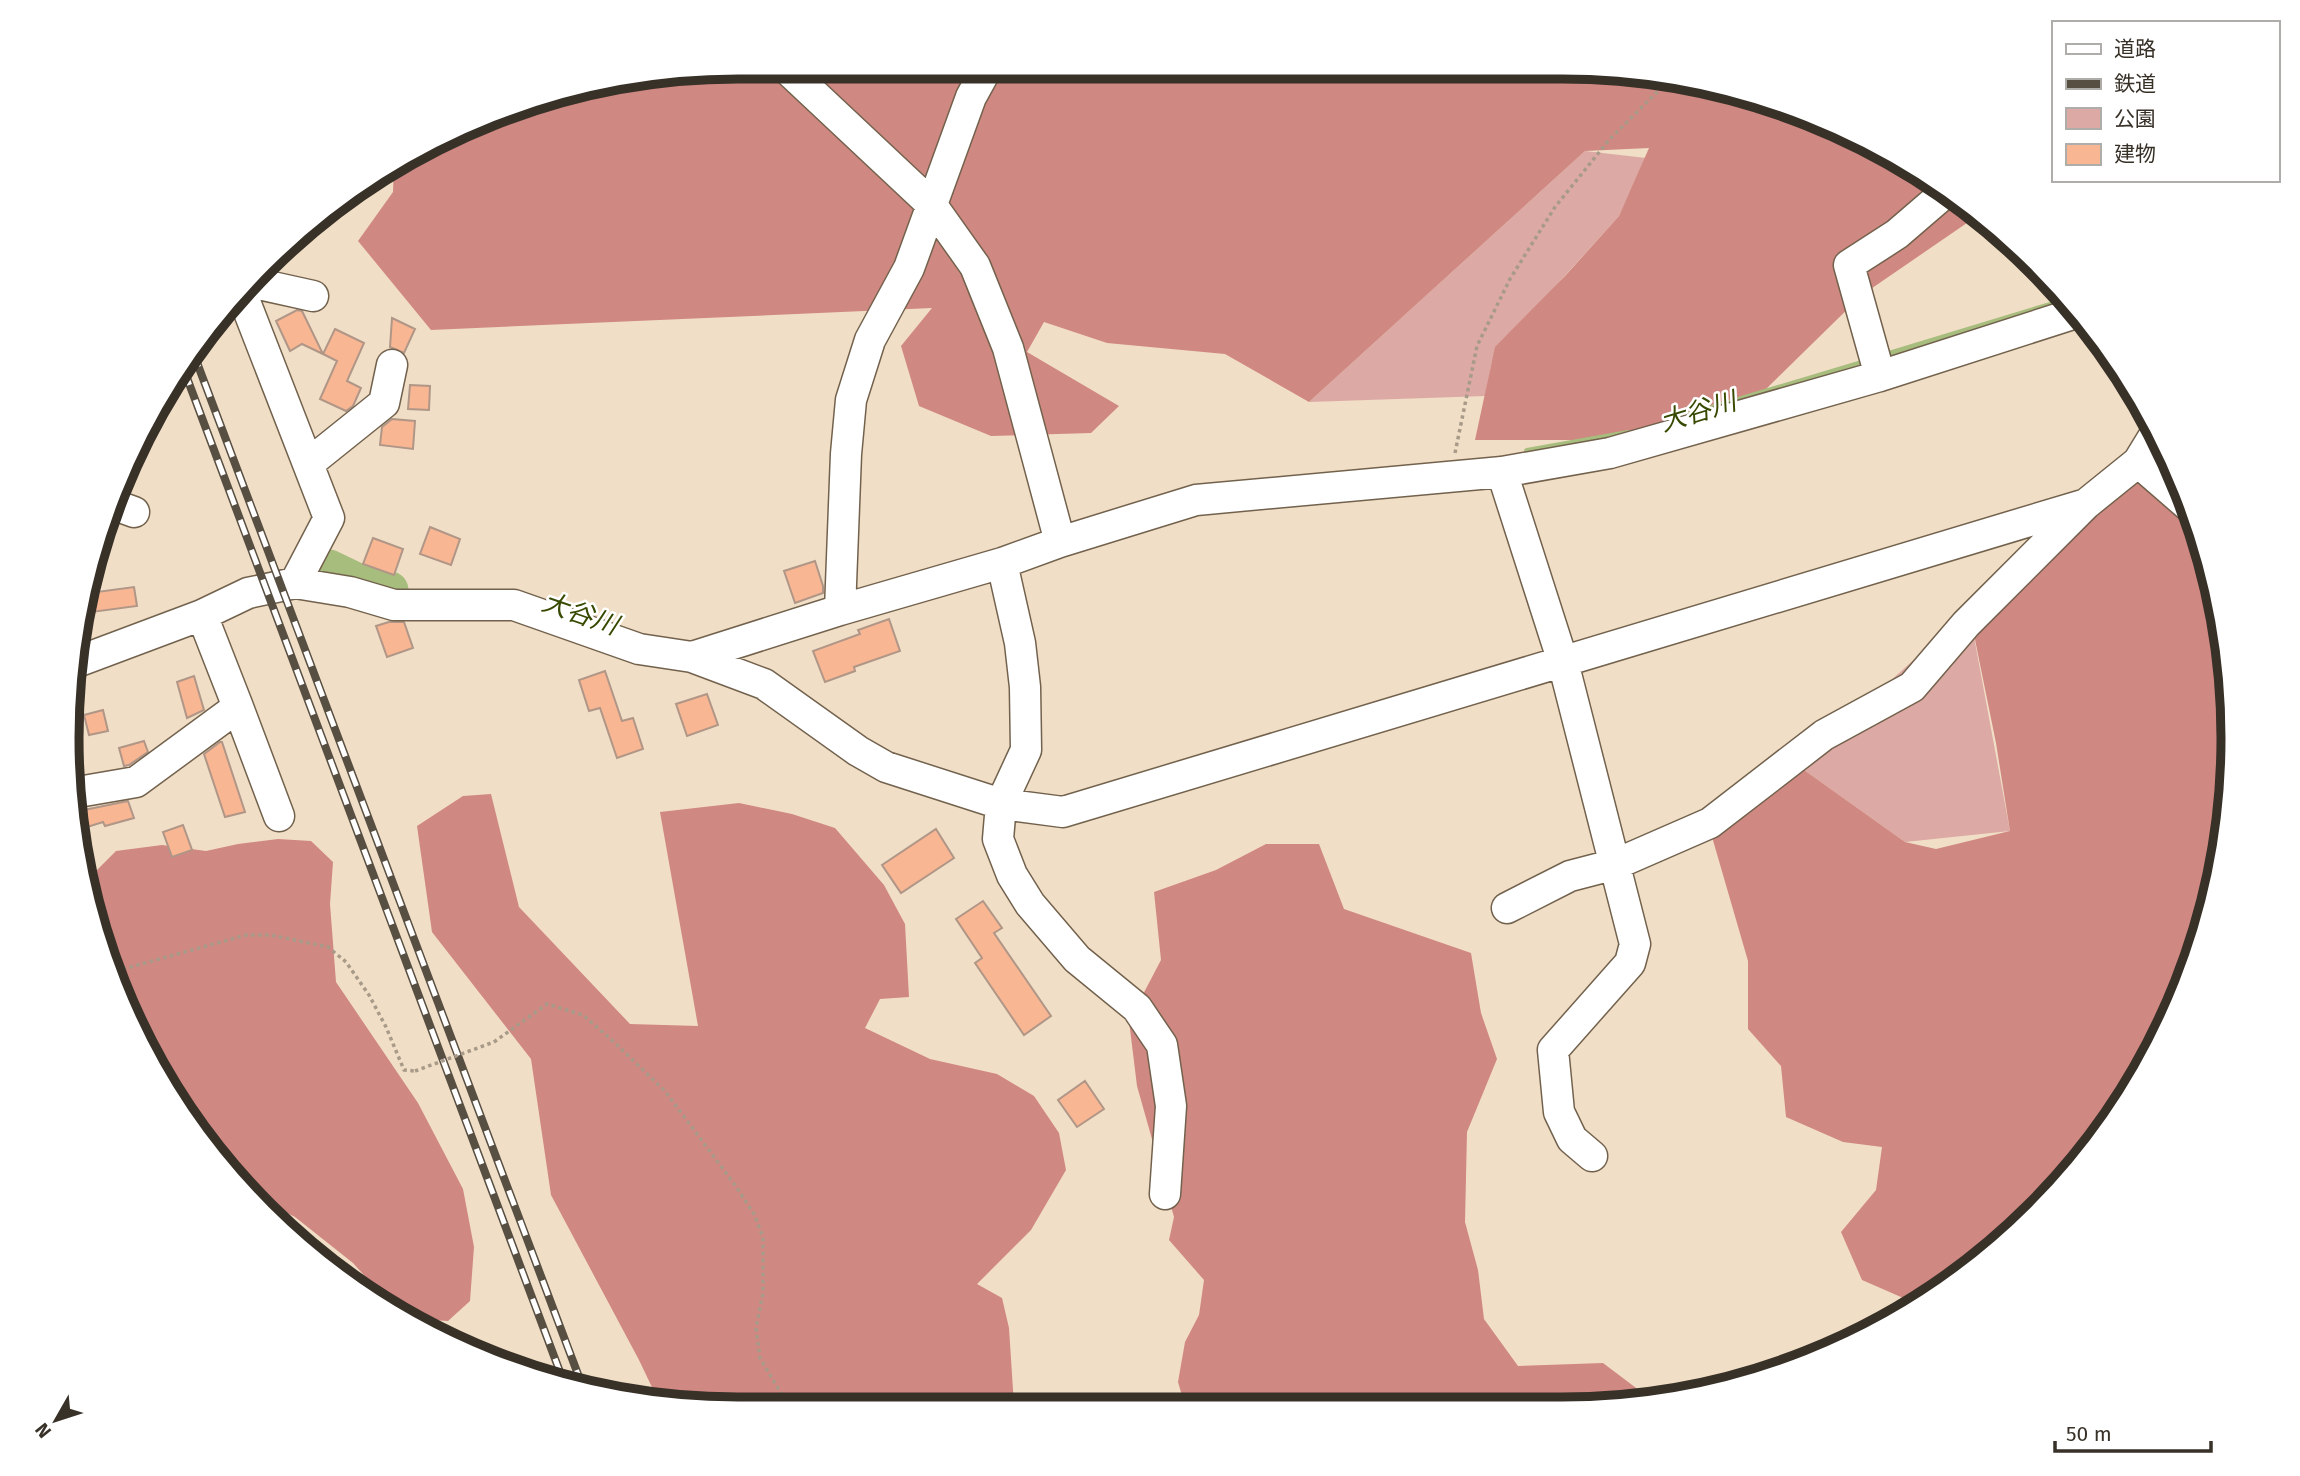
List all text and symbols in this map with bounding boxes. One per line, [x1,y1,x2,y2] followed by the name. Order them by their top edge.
[2052,21,2279,182] legend
[2114,36,2156,62] text: 道路
[2114,71,2156,97] text: 鉄道
[2114,106,2156,132] text: 公園
[2114,141,2156,167] text: 建物
[1656,385,1743,438] water label: 大谷川
[538,587,625,642] water label: 大谷川
[21,1385,91,1455] north arrow
[2055,1410,2211,1454] scale bar
[30,1418,56,1443] text: N
[2066,1421,2112,1447] text: 50 m

